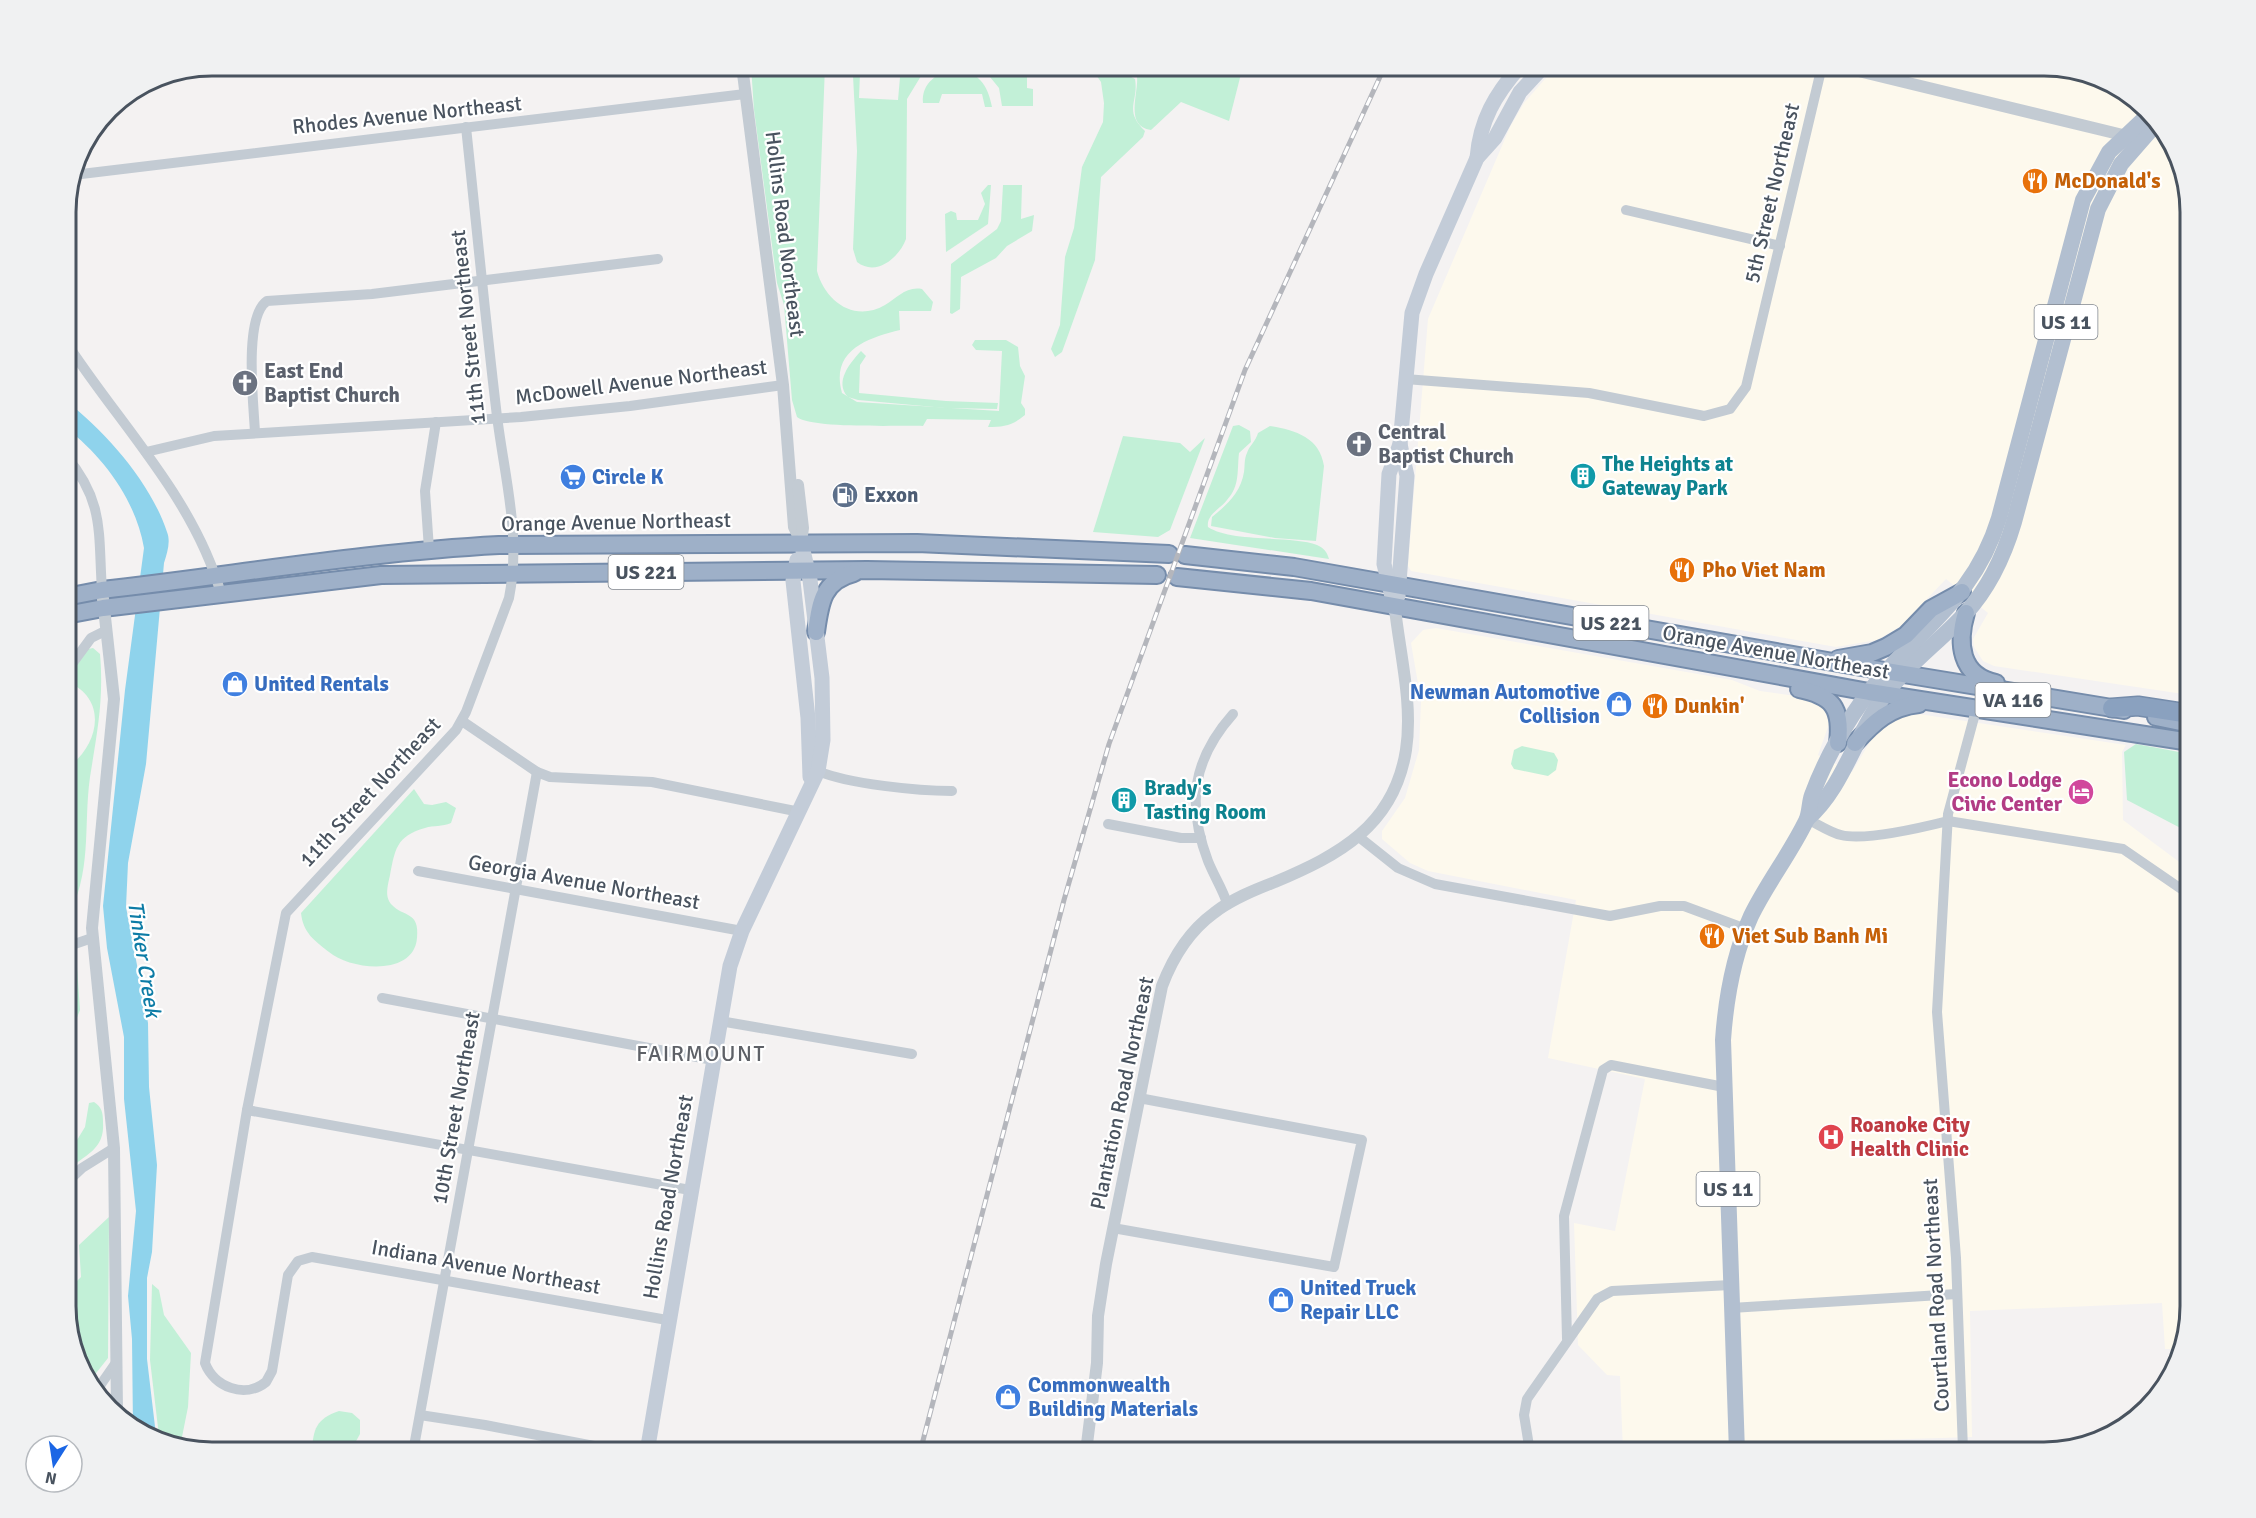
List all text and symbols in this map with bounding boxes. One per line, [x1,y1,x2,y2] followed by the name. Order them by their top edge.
[291,90,523,140] street label: Rhodes Avenue Northeast
[1739,100,1805,286] street label: 5th Street Northeast
[759,129,811,339] street label: Hollins Road Northeast
[2020,166,2050,196] restaurant icon: McDonald's
[2054,168,2161,194] place label: McDonald's
[445,229,491,425] street label: 11th Street Northeast
[2034,305,2098,339] road number: US 11
[514,354,768,410] street label: McDowell Avenue Northeast
[264,358,400,408] place label: East End Baptist Church
[230,368,260,398] church icon: East End Baptist Church
[1378,419,1514,469] place label: Central Baptist Church
[1344,429,1374,459] church icon: Central Baptist Church
[1602,451,1733,501] place label: The Heights at Gateway Park
[1568,461,1598,491] building icon: The Heights at Gateway Park
[558,462,588,492] supermarket icon: Circle K
[592,464,663,490] place label: Circle K
[830,480,860,510] fuel station icon: Exxon
[864,482,918,508] place label: Exxon
[501,507,731,537] street label: Orange Avenue Northeast
[608,555,684,589] road number: US 221
[1667,555,1697,585] restaurant icon: Pho Viet Nam
[1702,557,1826,583] place label: Pho Viet Nam
[1574,606,1648,640] road number: US 221
[1661,619,1891,685] street label: Orange Avenue Northeast
[220,669,250,699] shop icon: United Rentals
[254,671,389,697] place label: United Rentals
[1410,679,1600,729] place label: Newman Automotive Collision
[1976,683,2050,717] road number: VA 116
[1604,689,1634,719] shop icon: Newman Automotive Collision
[1640,691,1670,721] restaurant icon: Dunkin'
[1674,693,1745,719] place label: Dunkin'
[294,712,446,872] street label: 11th Street Northeast
[1948,767,2063,817] place label: Econo Lodge Civic Center
[1144,775,1266,825] place label: Brady's Tasting Room
[2066,777,2096,807] hotel icon: Econo Lodge Civic Center
[1109,785,1139,815] building icon: Brady's Tasting Room
[466,849,702,915] street label: Georgia Avenue Northeast
[122,899,167,1021] water label: Tinker Creek
[1697,921,1727,951] restaurant icon: Viet Sub Banh Mi
[1732,923,1888,949] place label: Viet Sub Banh Mi
[1085,974,1159,1212] street label: Plantation Road Northeast
[426,1010,486,1206] street label: 10th Street Northeast
[636,1040,766,1067] district label: FAIRMOUNT
[637,1093,699,1301] street label: Hollins Road Northeast
[1850,1112,1970,1162] place label: Roanoke City Health Clinic
[1816,1122,1846,1152] hospital icon: Roanoke City Health Clinic
[1696,1172,1760,1206] road number: US 11
[1917,1178,1955,1412] street label: Courtland Road Northeast
[370,1234,602,1300] street label: Indiana Avenue Northeast
[1300,1275,1416,1325] place label: United Truck Repair LLC
[1266,1285,1296,1315] shop icon: United Truck Repair LLC
[1028,1372,1198,1422] place label: Commonwealth Building Materials
[993,1382,1023,1412] shop icon: Commonwealth Building Materials
[24,1434,84,1494] north arrow
[44,1467,59,1489] text: N

